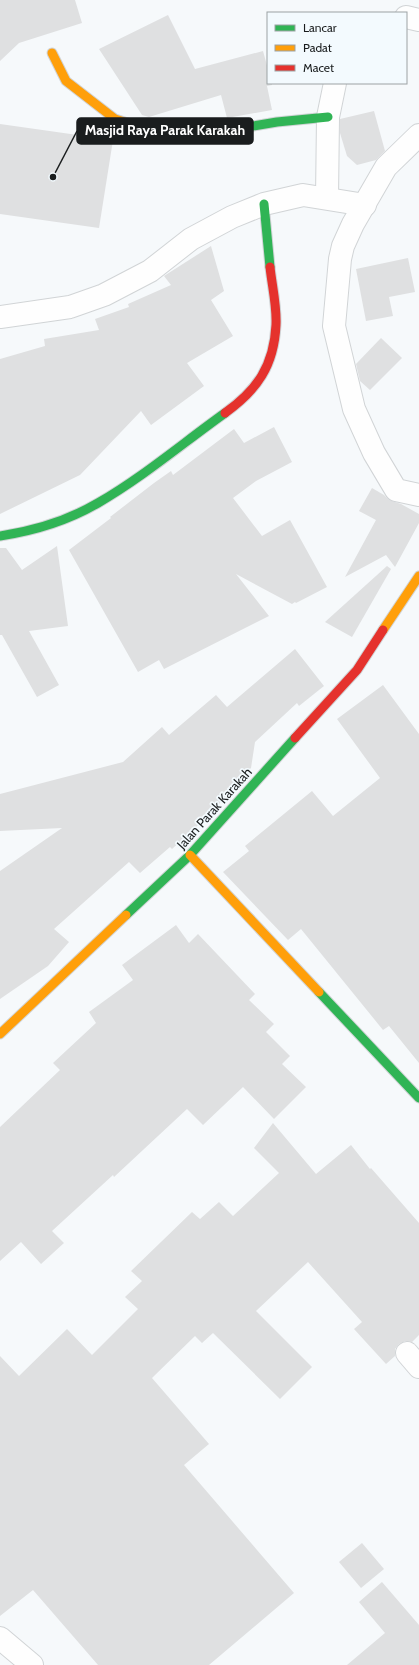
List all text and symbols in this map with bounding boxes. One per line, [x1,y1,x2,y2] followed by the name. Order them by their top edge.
[267,12,407,84] legend
[303,20,337,35] text: Lancar
[303,40,332,55] text: Padat
[303,60,334,75] text: Macet
[77,118,253,144] callout: Masjid Raya Parak Karakah
[85,121,245,139] text: Masjid Raya Parak Karakah
[172,764,255,853] street label: Jalan Parak Karakah

